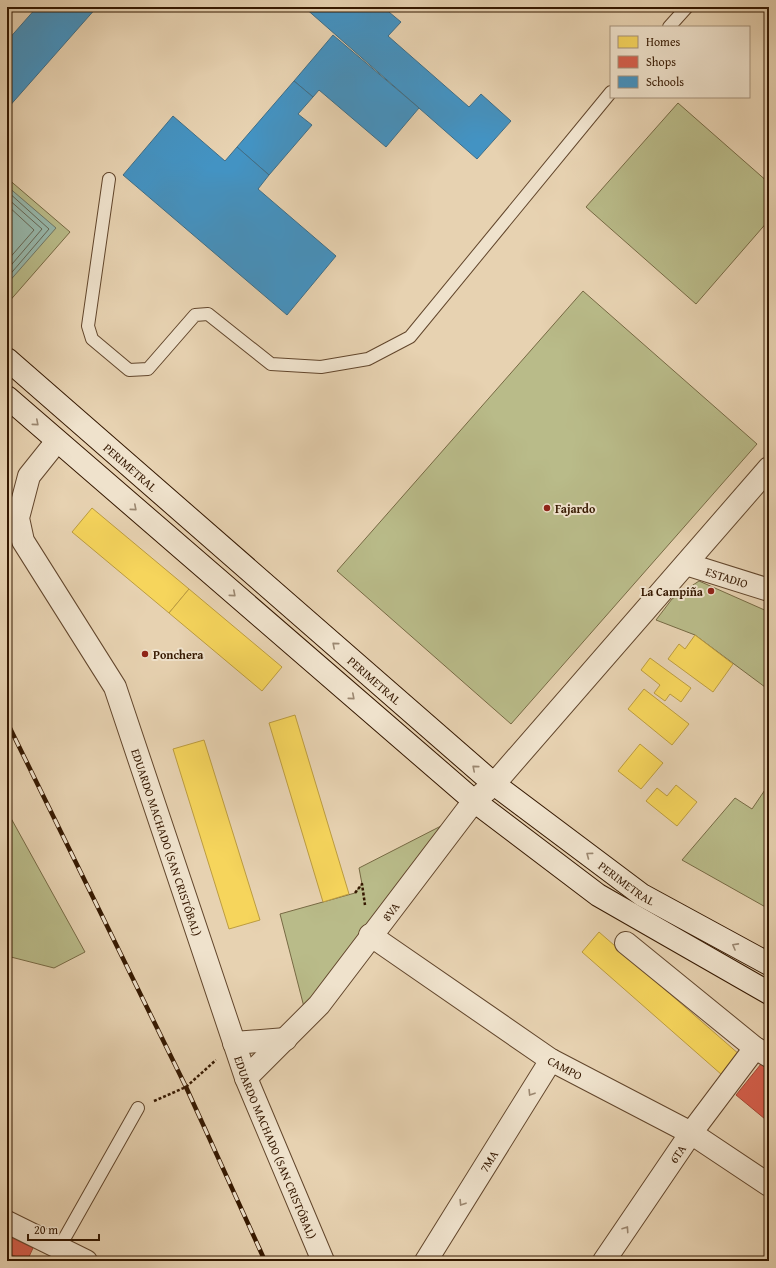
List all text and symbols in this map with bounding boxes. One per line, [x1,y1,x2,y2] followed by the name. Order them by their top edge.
[610,26,750,98] legend
[646,33,681,50] text: Homes
[646,53,676,70] text: Shops
[646,73,684,90] text: Schools
[32,418,39,425] one-way arrow
[100,439,161,495] street label: PERIMETRAL
[555,500,596,517] place label: Fajardo
[542,503,552,513] marker: Fajardo
[130,504,137,511] one-way arrow
[704,562,750,591] street label: ESTADIO
[641,583,704,600] place label: La Campiña
[706,586,716,596] marker: La Campiña
[228,589,235,596] one-way arrow
[332,643,339,650] one-way arrow
[153,646,204,663] place label: Ponchera
[140,649,150,659] marker: Ponchera
[344,652,405,708] street label: PERIMETRAL
[347,692,355,699] one-way arrow
[128,746,206,938] street label: EDUARDO MACHADO (SAN CRISTÓBAL)
[472,765,480,772] one-way arrow
[586,852,593,860] one-way arrow
[595,857,658,909] street label: PERIMETRAL
[378,898,403,924] street label: 8VA
[732,943,739,950] one-way arrow
[545,1051,586,1084] street label: CAMPO
[231,1054,321,1241] street label: EDUARDO MACHADO (SAN CRISTÓBAL)
[528,1089,536,1096] one-way arrow
[665,1140,690,1166] street label: 6TA
[475,1146,502,1175] street label: 7MA
[459,1199,466,1206] one-way arrow
[28,1216,99,1242] scale bar
[34,1221,58,1238] text: 20 m
[621,1226,629,1233] one-way arrow

